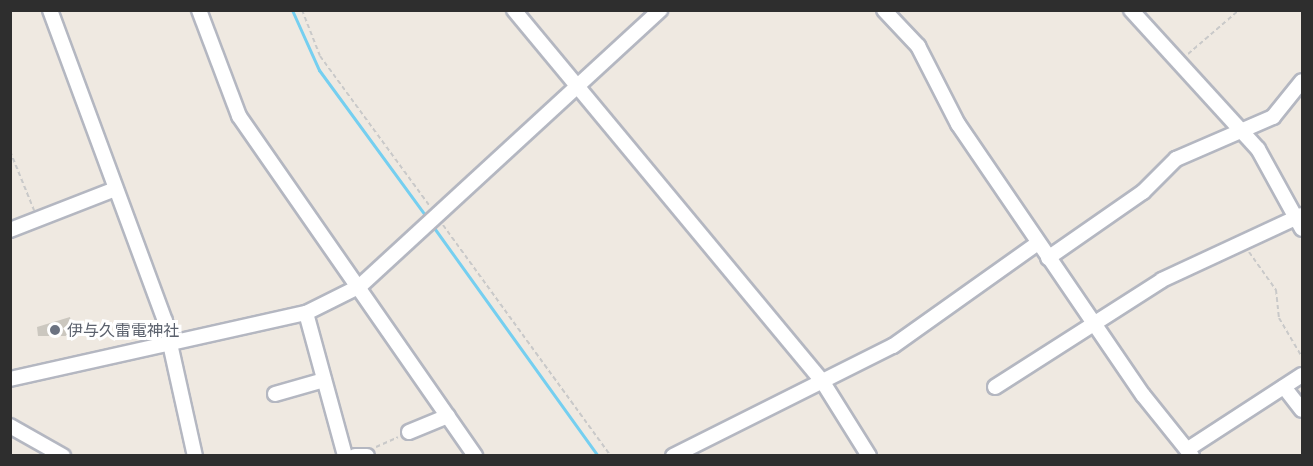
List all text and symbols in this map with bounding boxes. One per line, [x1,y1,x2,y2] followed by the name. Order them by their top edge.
[67,320,179,340] place label: 伊与久雷電神社
[48,323,62,337] marker: 伊与久雷電神社

